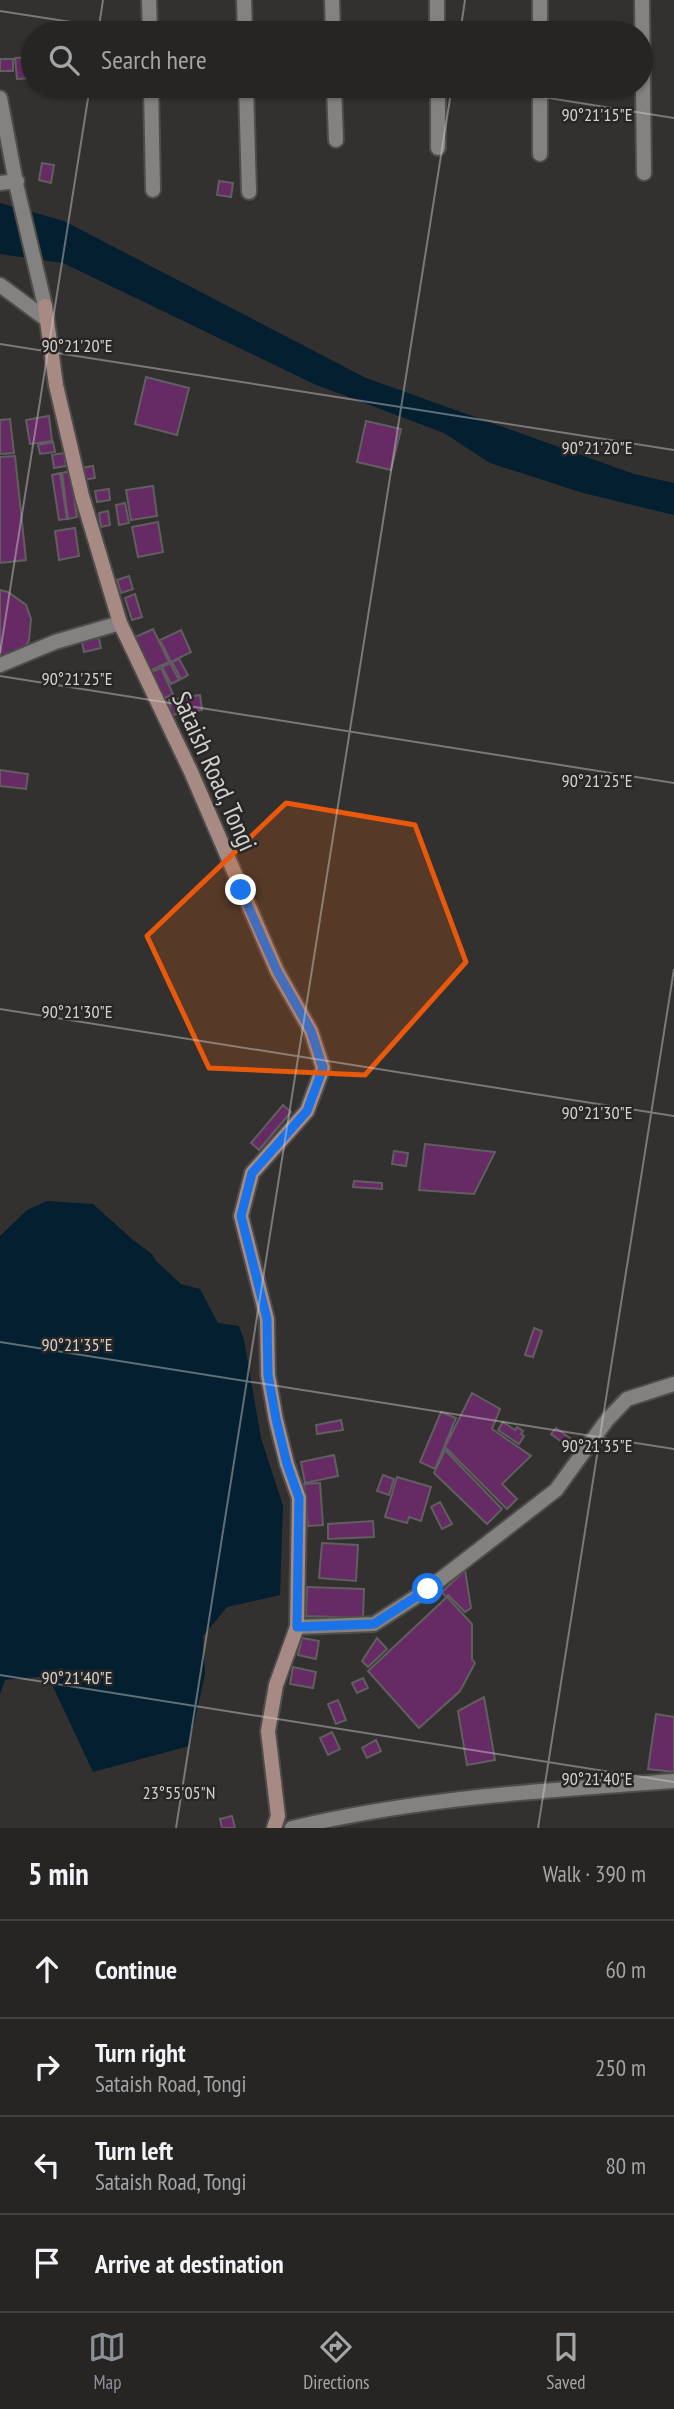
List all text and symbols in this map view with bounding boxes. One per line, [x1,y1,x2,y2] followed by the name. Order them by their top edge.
[21,21,653,98] search box
[45,41,83,79] icon: search
[101,43,207,76] text: Search here
[562,103,632,126] text: 90°21'15"E
[42,334,112,357] text: 90°21'20"E
[562,436,632,459] text: 90°21'20"E
[42,667,112,690] text: 90°21'25"E
[165,686,265,856] street label: Sataish Road, Tongi
[562,769,632,792] text: 90°21'25"E
[225,874,256,905] route end
[42,1000,112,1023] text: 90°21'30"E
[562,1101,632,1124] text: 90°21'30"E
[42,1333,112,1356] text: 90°21'35"E
[562,1434,632,1457] text: 90°21'35"E
[412,1573,443,1604] route start
[42,1666,112,1689] text: 90°21'40"E
[562,1767,632,1790] text: 90°21'40"E
[143,1781,215,1804] text: 23°55'05"N
[28,1854,89,1893] text: 5 min
[543,1859,646,1888] text: Walk · 390 m
[28,1950,66,1988] icon: ahead
[95,1953,177,1986] text: Continue
[605,1955,646,1984] text: 60 m
[95,2036,186,2069] text: Turn right
[28,2048,66,2086] icon: right
[595,2053,646,2082] text: 250 m
[95,2069,246,2098] text: Sataish Road, Tongi
[95,2134,173,2167] text: Turn left
[28,2146,66,2184] icon: left
[605,2151,646,2180] text: 80 m
[95,2167,246,2196] text: Sataish Road, Tongi
[28,2244,66,2282] icon: arrive
[95,2247,284,2280] text: Arrive at destination
[88,2328,126,2394] tab: Map
[303,2328,369,2394] tab: Directions
[546,2328,586,2394] tab: Saved

